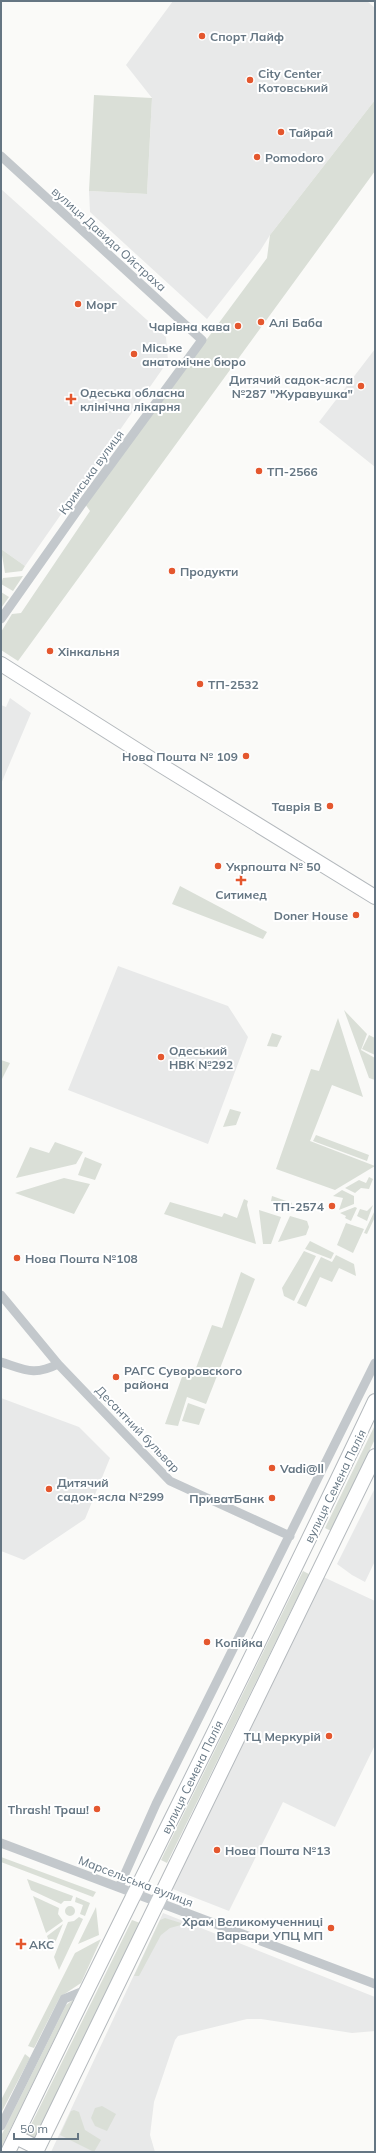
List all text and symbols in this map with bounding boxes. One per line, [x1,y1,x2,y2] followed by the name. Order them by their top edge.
[210,29,284,44] place label: Спорт Лайф
[197,31,207,41] marker: Спорт Лайф
[258,66,328,95] place label: City Center Котовський
[245,75,255,85] marker: City Center Котовський
[289,125,333,140] place label: Тайрай
[276,127,286,137] marker: Тайрай
[265,150,324,165] place label: Pomodoro
[252,152,262,162] marker: Pomodoro
[49,184,169,294] street label: вулиця Давида Ойстраха
[86,297,117,312] place label: Морг
[73,299,83,309] marker: Морг
[269,315,323,330] place label: Алі Баба
[256,317,266,327] marker: Алі Баба
[149,319,230,334] place label: Чарівна кава
[233,321,243,331] marker: Чарівна кава
[142,340,246,369] place label: Міське анатомічне бюро
[129,349,139,359] marker: Міське анатомічне бюро
[229,372,353,401] place label: Дитячий садок-ясла №287 "Журавушка"
[356,381,366,391] marker: Дитячий садок-ясла №287 "Журавушка"
[80,385,185,414] place label: Одеська обласна клінічна лікарня
[65,393,77,405] marker: Одеська обласна клінічна лікарня
[55,427,127,517] street label: Кримська вулиця
[267,464,318,479] place label: ТП-2566
[254,466,264,476] marker: ТП-2566
[180,564,238,579] place label: Продукти
[167,566,177,576] marker: Продукти
[57,644,120,659] place label: Хінкальня
[45,646,55,656] marker: Хінкальня
[208,677,259,692] place label: ТП-2532
[195,679,205,689] marker: ТП-2532
[122,749,238,764] place label: Нова Пошта № 109
[241,751,251,761] marker: Нова Пошта № 109
[272,799,322,814] place label: Таврія В
[325,801,335,811] marker: Таврія В
[225,859,321,874] place label: Укрпошта № 50
[213,861,223,871] marker: Укрпошта № 50
[236,875,246,885] marker: Ситимед
[215,887,267,902] place label: Ситимед
[274,908,348,923] place label: Doner House
[351,910,361,920] marker: Doner House
[169,1043,233,1072] place label: Одеський НВК №292
[156,1052,166,1062] marker: Одеський НВК №292
[273,1199,324,1214] place label: ТП-2574
[327,1201,337,1211] marker: ТП-2574
[25,1251,138,1266] place label: Нова Пошта №108
[12,1253,22,1263] marker: Нова Пошта №108
[124,1363,242,1392] place label: РАГС Суворовского района
[111,1372,121,1382] marker: РАГС Суворовского района
[93,1382,183,1476] street label: Десантний бульвар
[301,1427,369,1545] street label: вулиця Семена Палія
[279,1461,324,1476] place label: Vadi@ll
[267,1463,277,1473] marker: Vadi@ll
[57,1475,164,1504] place label: Дитячий садок-ясла №299
[44,1484,54,1494] marker: Дитячий садок-ясла №299
[189,1491,264,1506] place label: ПриватБанк
[267,1493,277,1503] marker: ПриватБанк
[215,1635,263,1650] place label: Копійка
[202,1637,212,1647] marker: Копійка
[158,1718,226,1836] street label: вулиця Семена Палія
[244,1729,321,1744] place label: ТЦ Меркурій
[324,1731,334,1741] marker: ТЦ Меркурій
[8,1802,89,1817] place label: Thrash! Траш!
[92,1804,102,1814] marker: Thrash! Траш!
[225,1843,331,1858] place label: Нова Пошта №13
[212,1845,222,1855] marker: Нова Пошта №13
[76,1852,196,1910] street label: Марсельська вулиця
[181,1914,323,1943] place label: Храм Великомученниці Варвари УПЦ МП
[326,1923,336,1933] marker: Храм Великомученниці Варвари УПЦ МП
[29,1937,54,1952] place label: АКС
[16,1939,26,1949] marker: АКС
[14,2115,78,2141] scale bar
[20,2121,48,2136] text: 50 m

